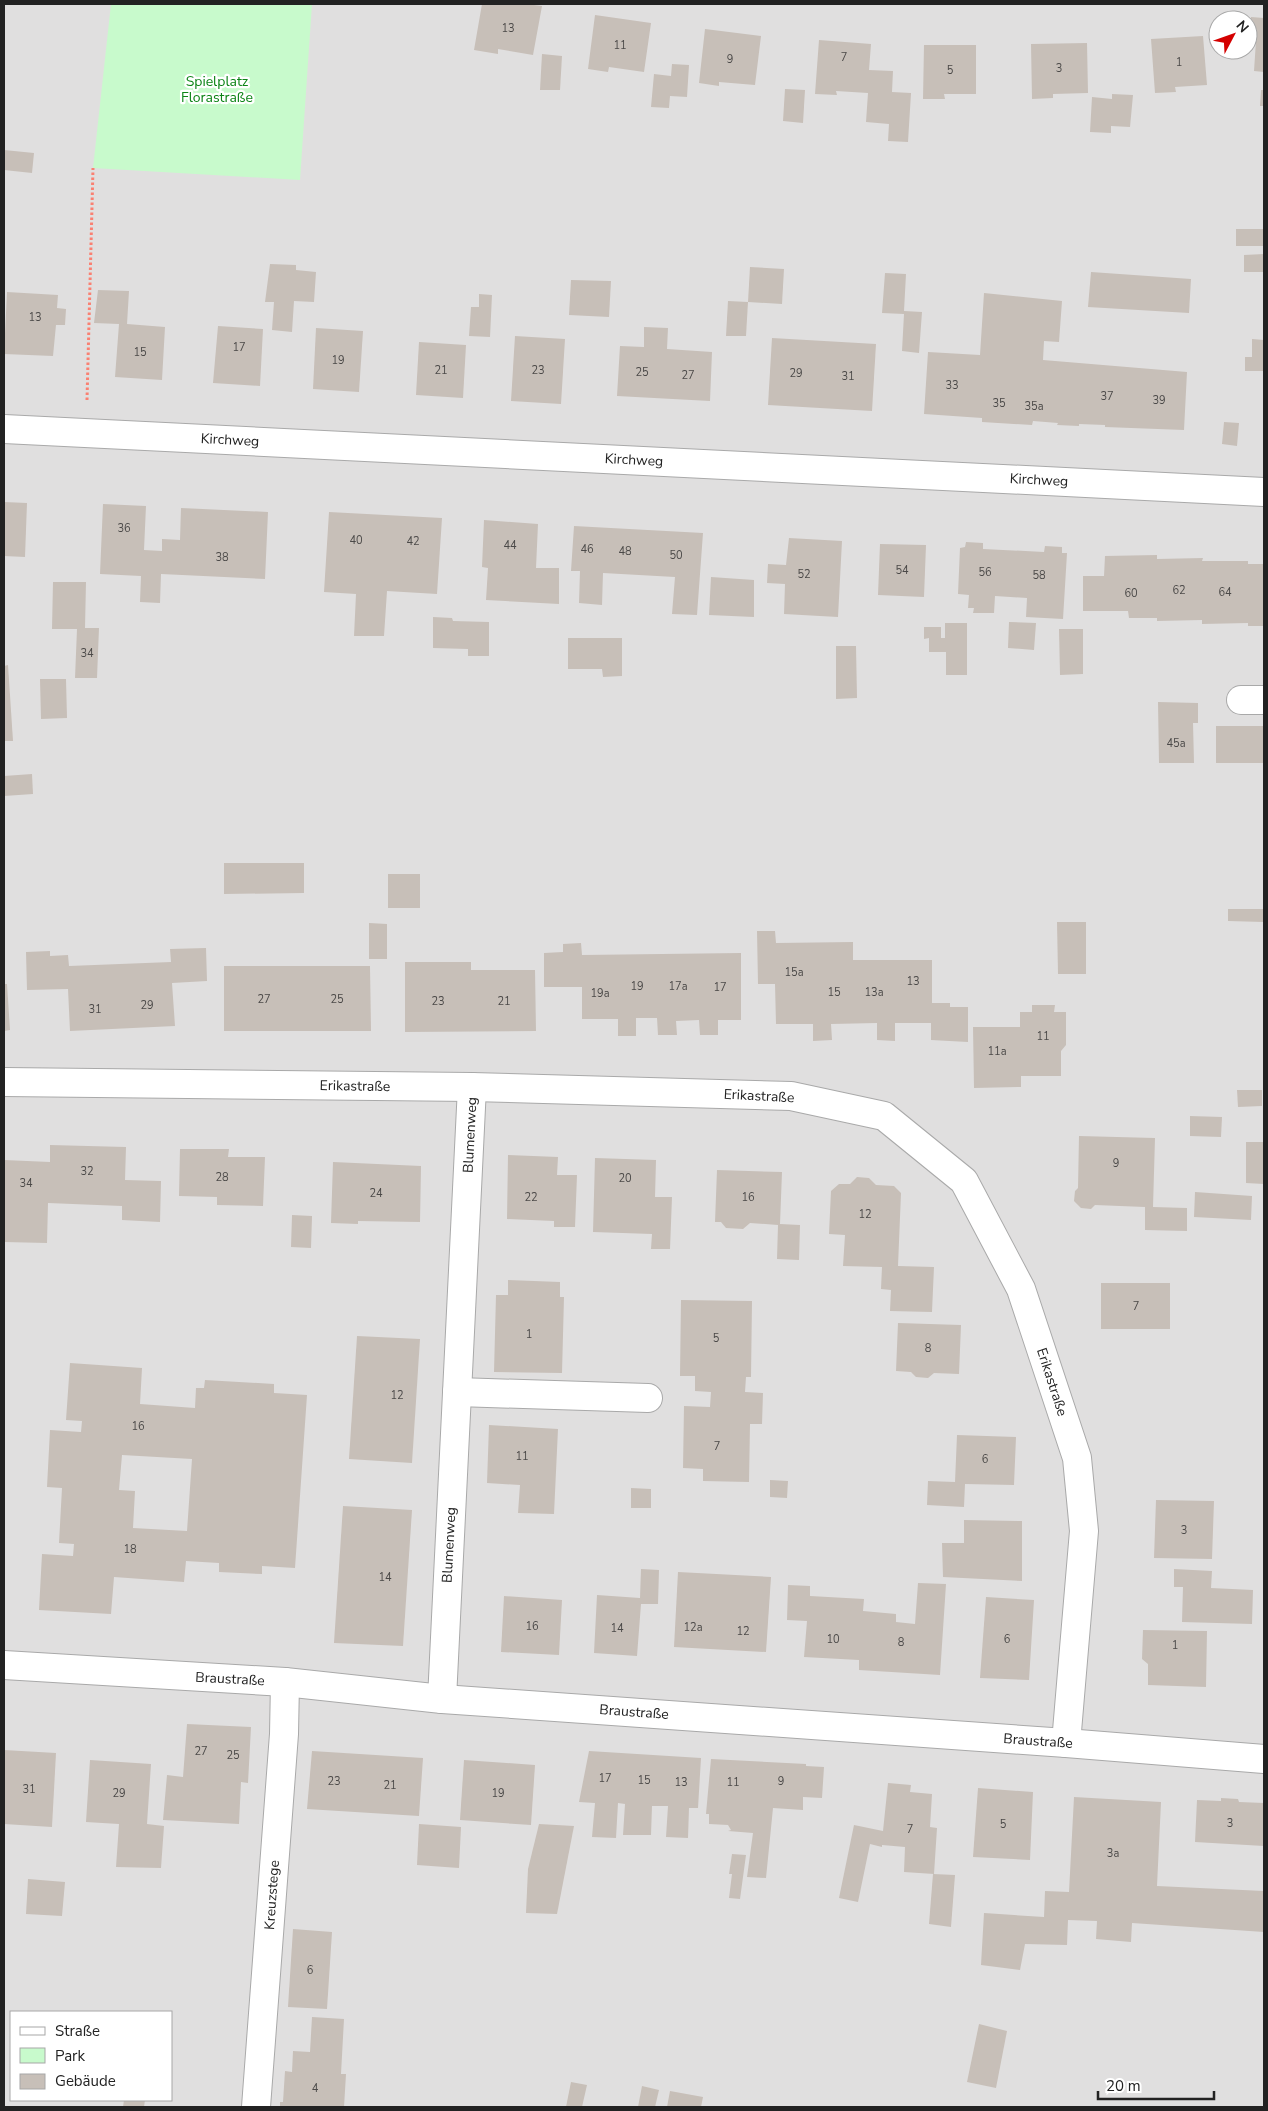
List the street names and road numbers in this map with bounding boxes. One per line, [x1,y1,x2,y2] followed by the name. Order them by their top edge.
[200,429,260,451] street label: Kirchweg
[604,449,664,471] street label: Kirchweg
[1009,469,1069,491] street label: Kirchweg
[319,1076,391,1096] street label: Erikastraße
[723,1085,795,1107] street label: Erikastraße
[459,1097,481,1173] street label: Blumenweg
[1032,1345,1072,1419] street label: Erikastraße
[438,1507,460,1583] street label: Blumenweg
[195,1668,265,1690] street label: Braustraße
[599,1700,669,1724] street label: Braustraße
[1003,1729,1073,1753] street label: Braustraße
[260,1859,284,1931] street label: Kreuzstege

